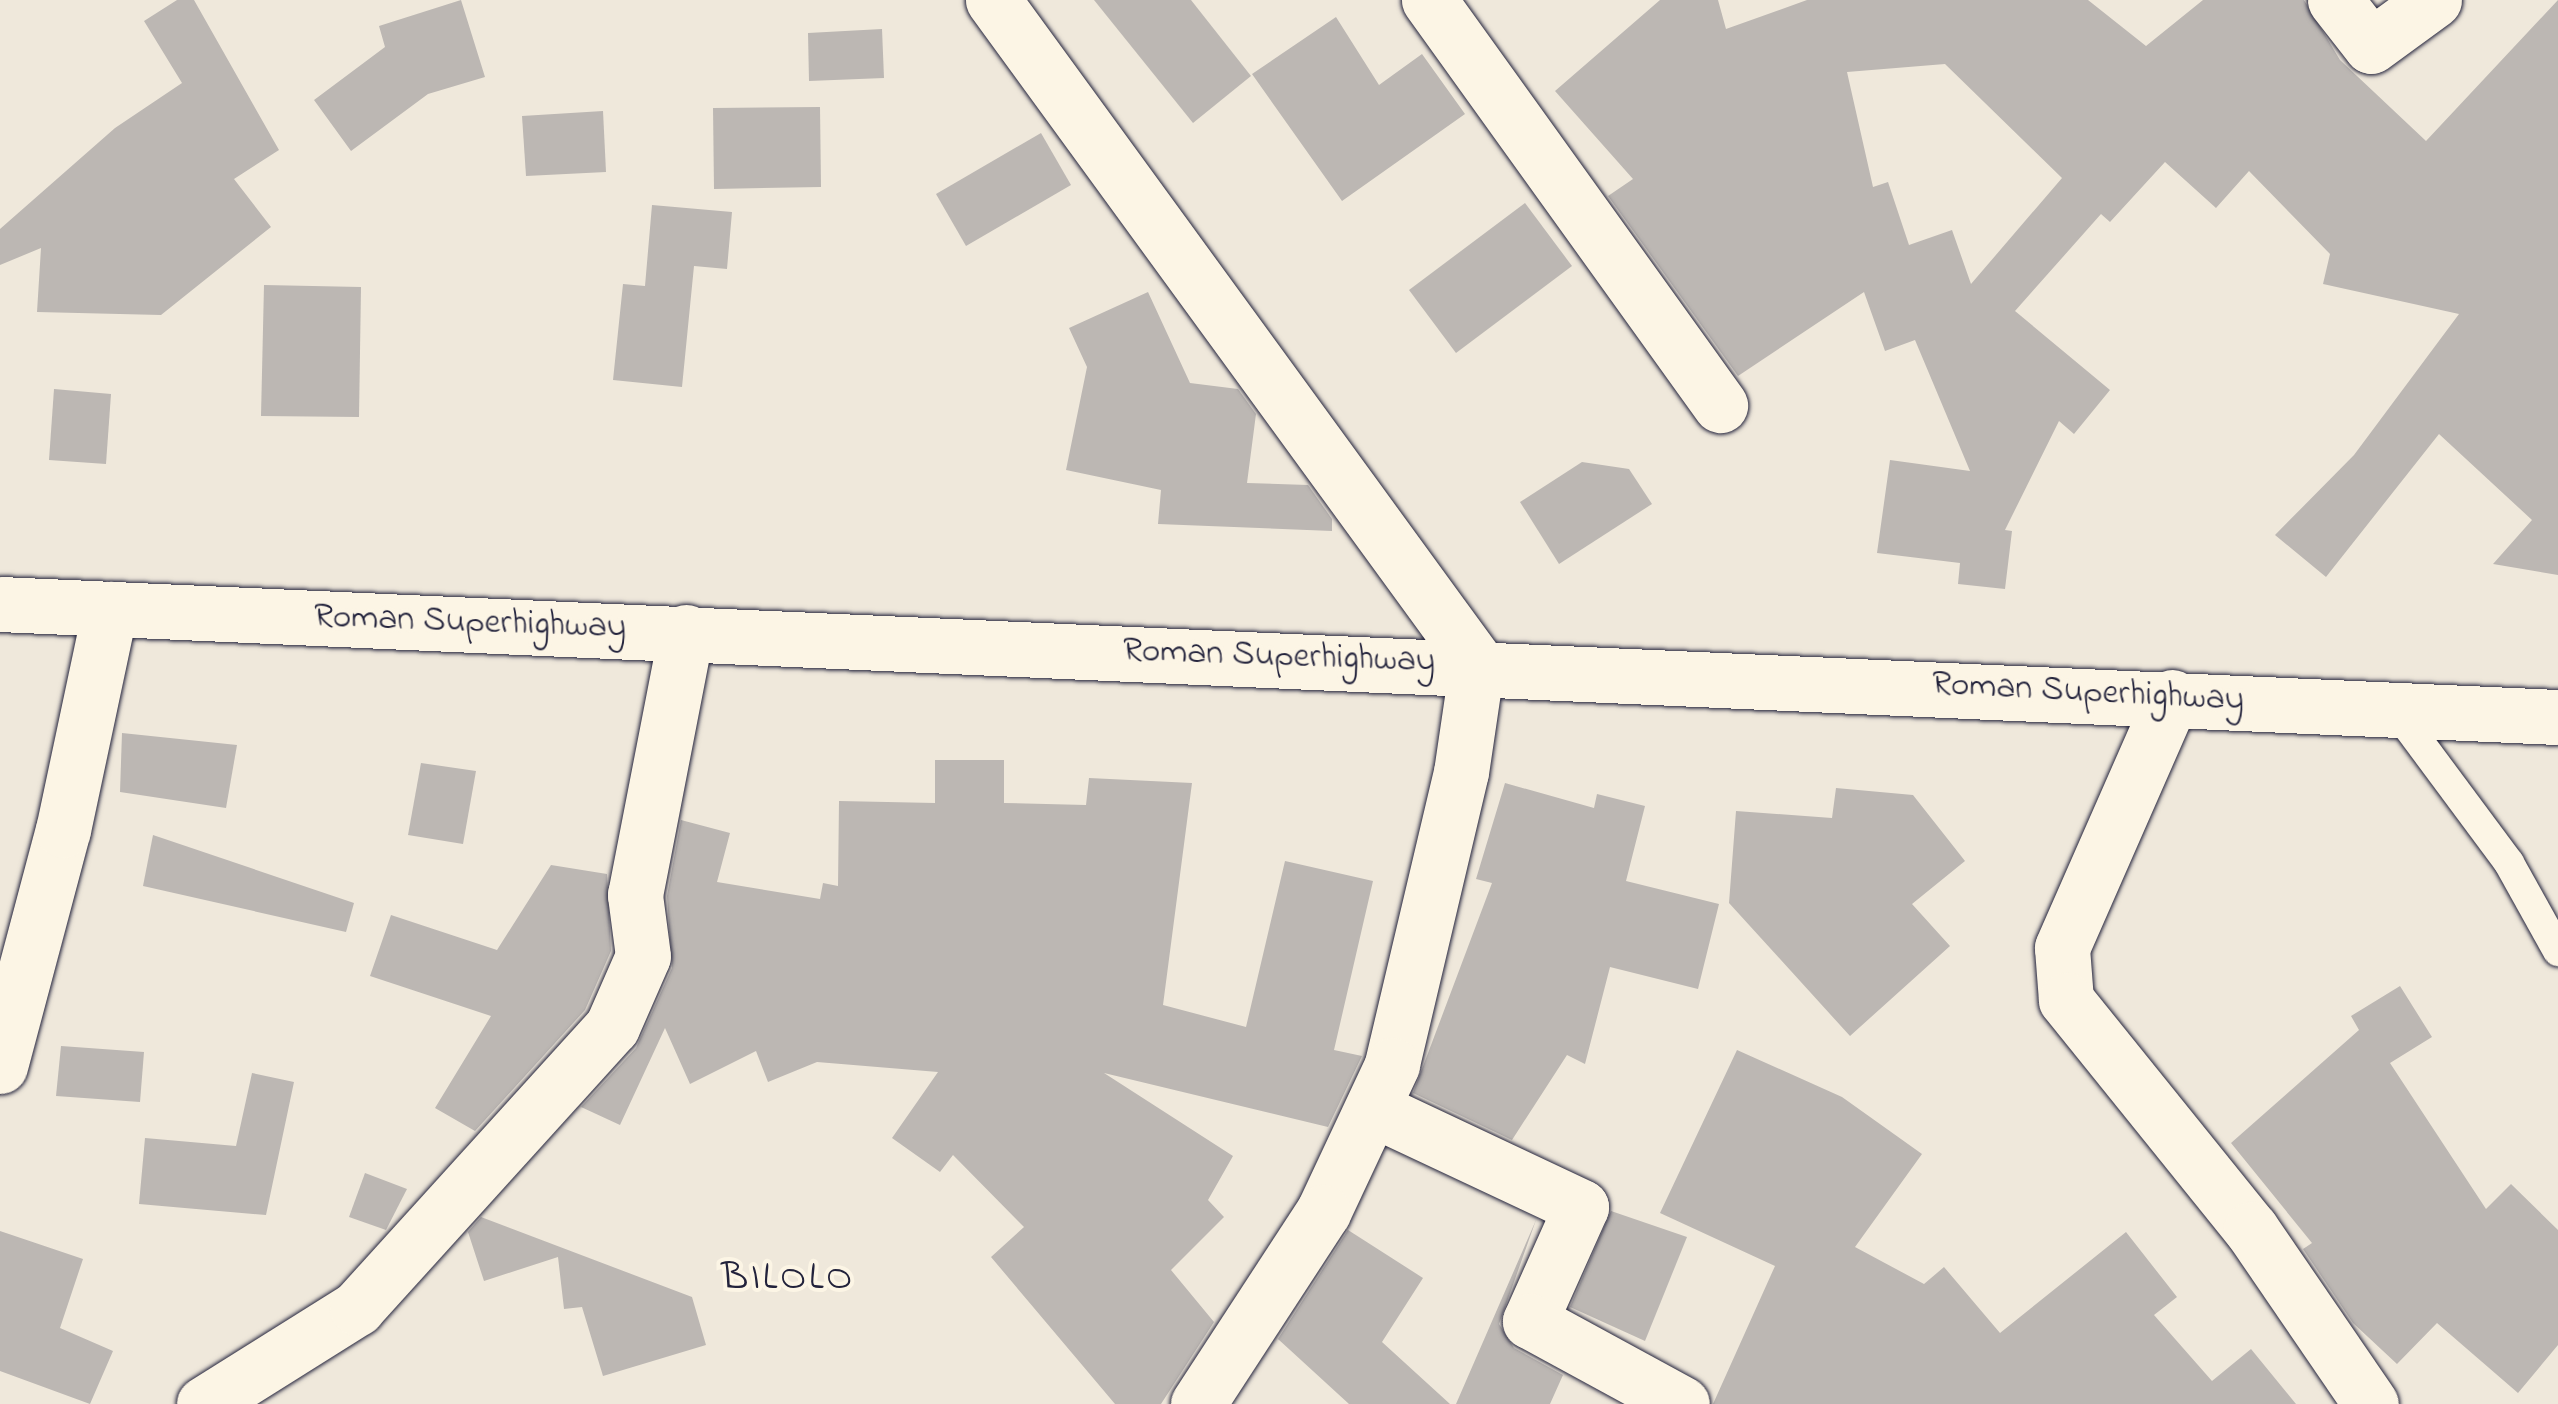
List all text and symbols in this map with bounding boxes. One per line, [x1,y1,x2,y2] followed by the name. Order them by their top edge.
[313,597,627,649] street label: Roman Superhighway
[1122,631,1436,683] street label: Roman Superhighway
[1931,664,2245,722] street label: Roman Superhighway
[721,1255,855,1303] district label: BILOLO

